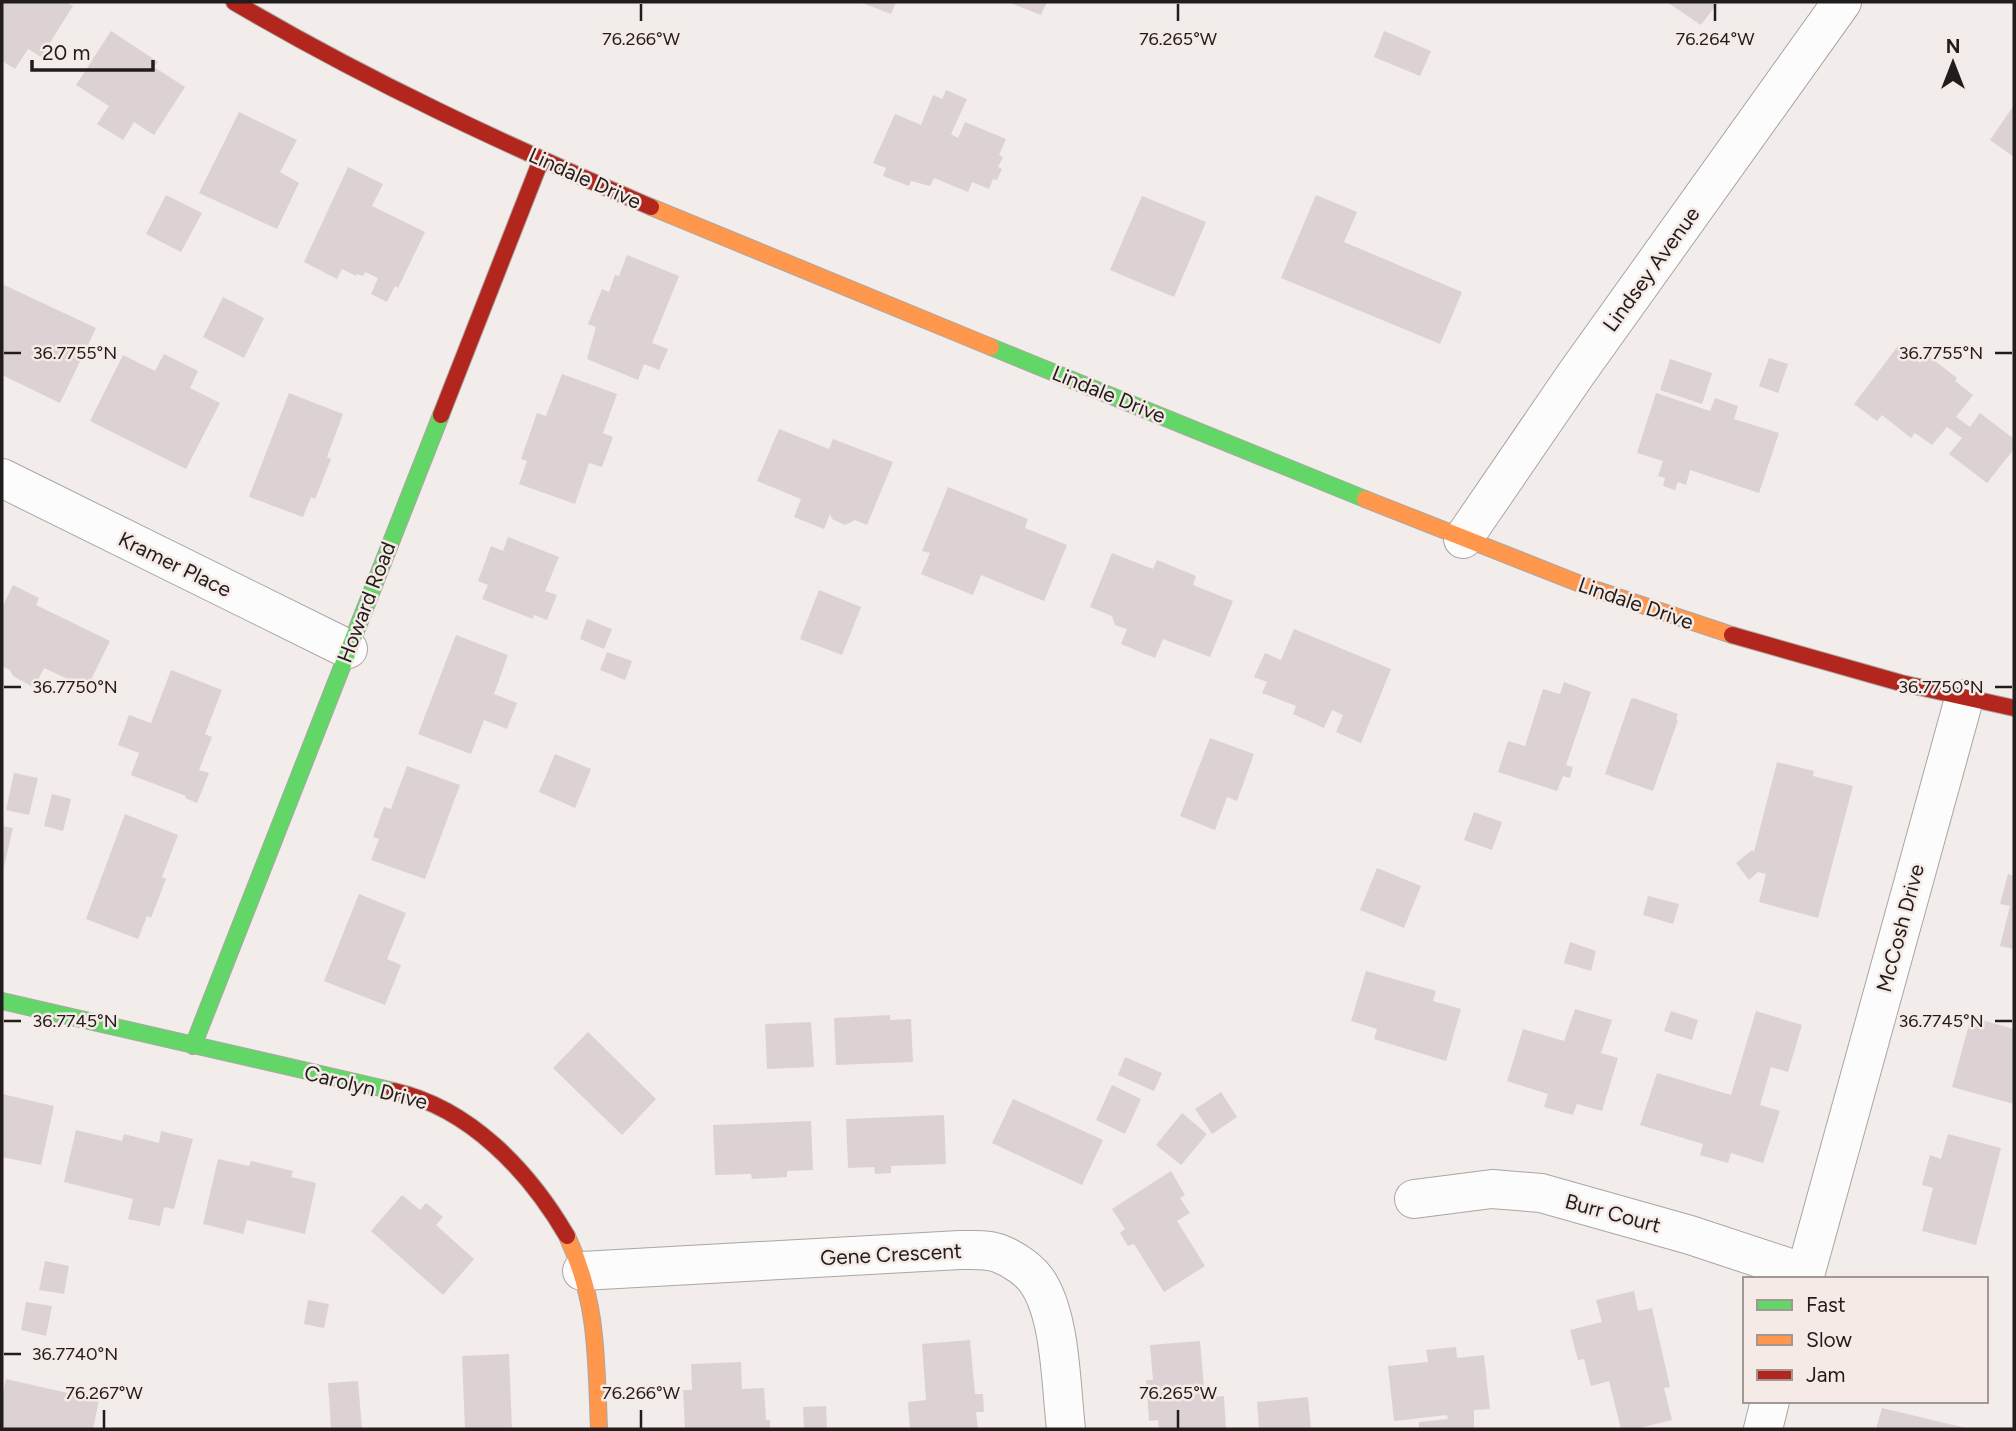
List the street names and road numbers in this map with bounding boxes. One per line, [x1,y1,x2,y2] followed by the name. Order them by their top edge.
[525,142,645,214] street label: Lindale Drive
[1597,202,1705,336] street label: Lindsey Avenue
[1049,360,1169,428] street label: Lindale Drive
[114,526,236,602] street label: Kramer Place
[331,538,401,666] street label: Howard Road
[1575,572,1697,634] street label: Lindale Drive
[1871,861,1929,995] street label: McCosh Drive
[302,1060,430,1114] street label: Carolyn Drive
[1562,1188,1664,1238] street label: Burr Court
[820,1238,962,1270] street label: Gene Crescent

